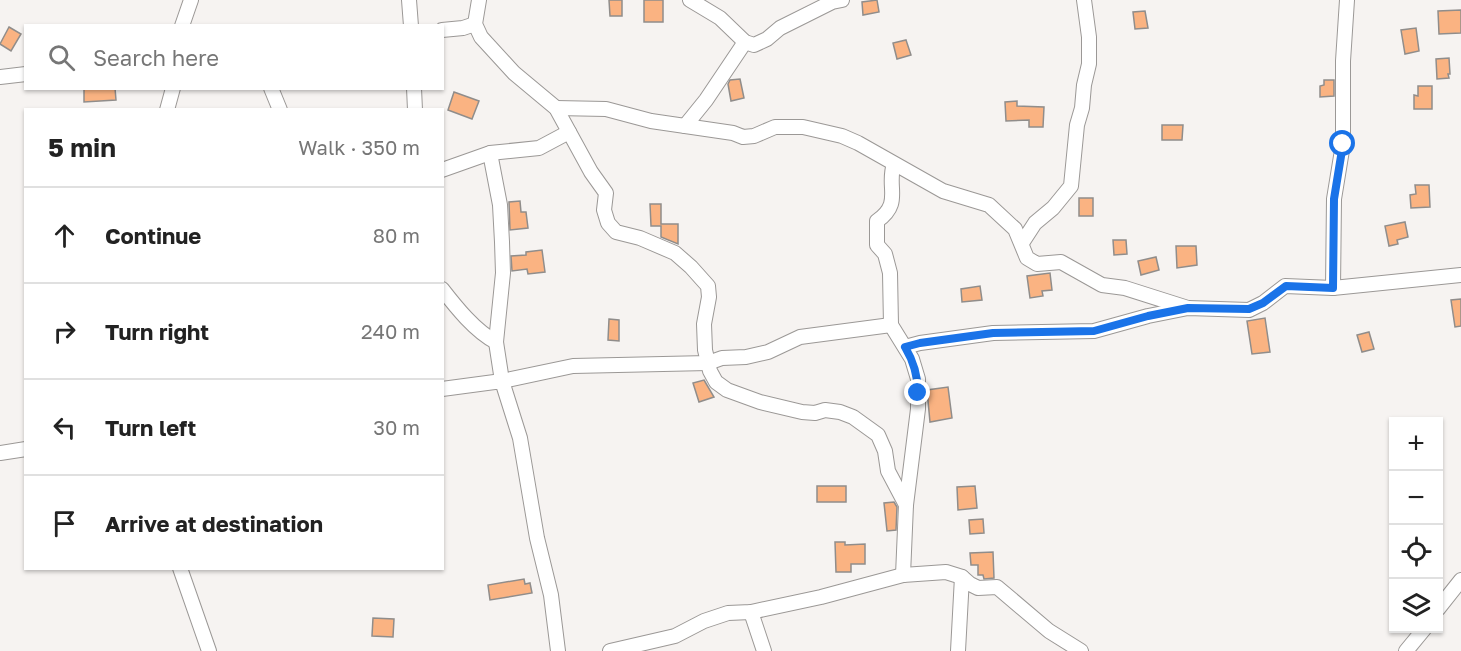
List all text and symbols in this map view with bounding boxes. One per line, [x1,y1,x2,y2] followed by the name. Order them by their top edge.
[24,24,444,90] search box
[45,41,78,74] icon: search
[93,44,219,71] text: Search here
[1329,130,1355,156] route start
[48,132,116,163] text: 5 min
[298,135,420,159] text: Walk · 350 m
[48,219,81,252] icon: ahead
[105,222,201,249] text: Continue
[373,223,420,247] text: 80 m
[48,315,81,348] icon: right
[105,318,209,345] text: Turn right
[361,319,420,343] text: 240 m
[904,379,930,405] route end
[48,411,81,444] icon: left
[105,414,196,441] text: Turn left
[373,415,420,439] text: 30 m
[1389,417,1443,633] map controls
[1389,417,1443,471] button: +
[1389,471,1443,525] button: −
[48,507,81,540] icon: arrive
[105,510,323,537] text: Arrive at destination
[1389,525,1443,579] button: locate
[1389,579,1443,633] button: layers

